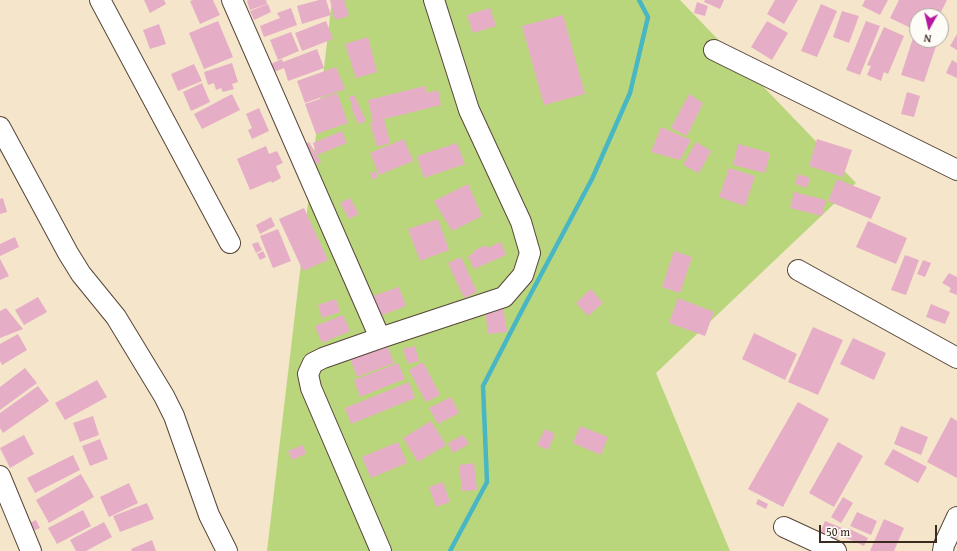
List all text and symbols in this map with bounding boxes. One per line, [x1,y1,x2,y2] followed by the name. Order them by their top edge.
[909,8,949,48] north arrow
[923,30,932,47] text: N
[821,517,939,543] scale bar
[826,523,850,540] text: 50 m

